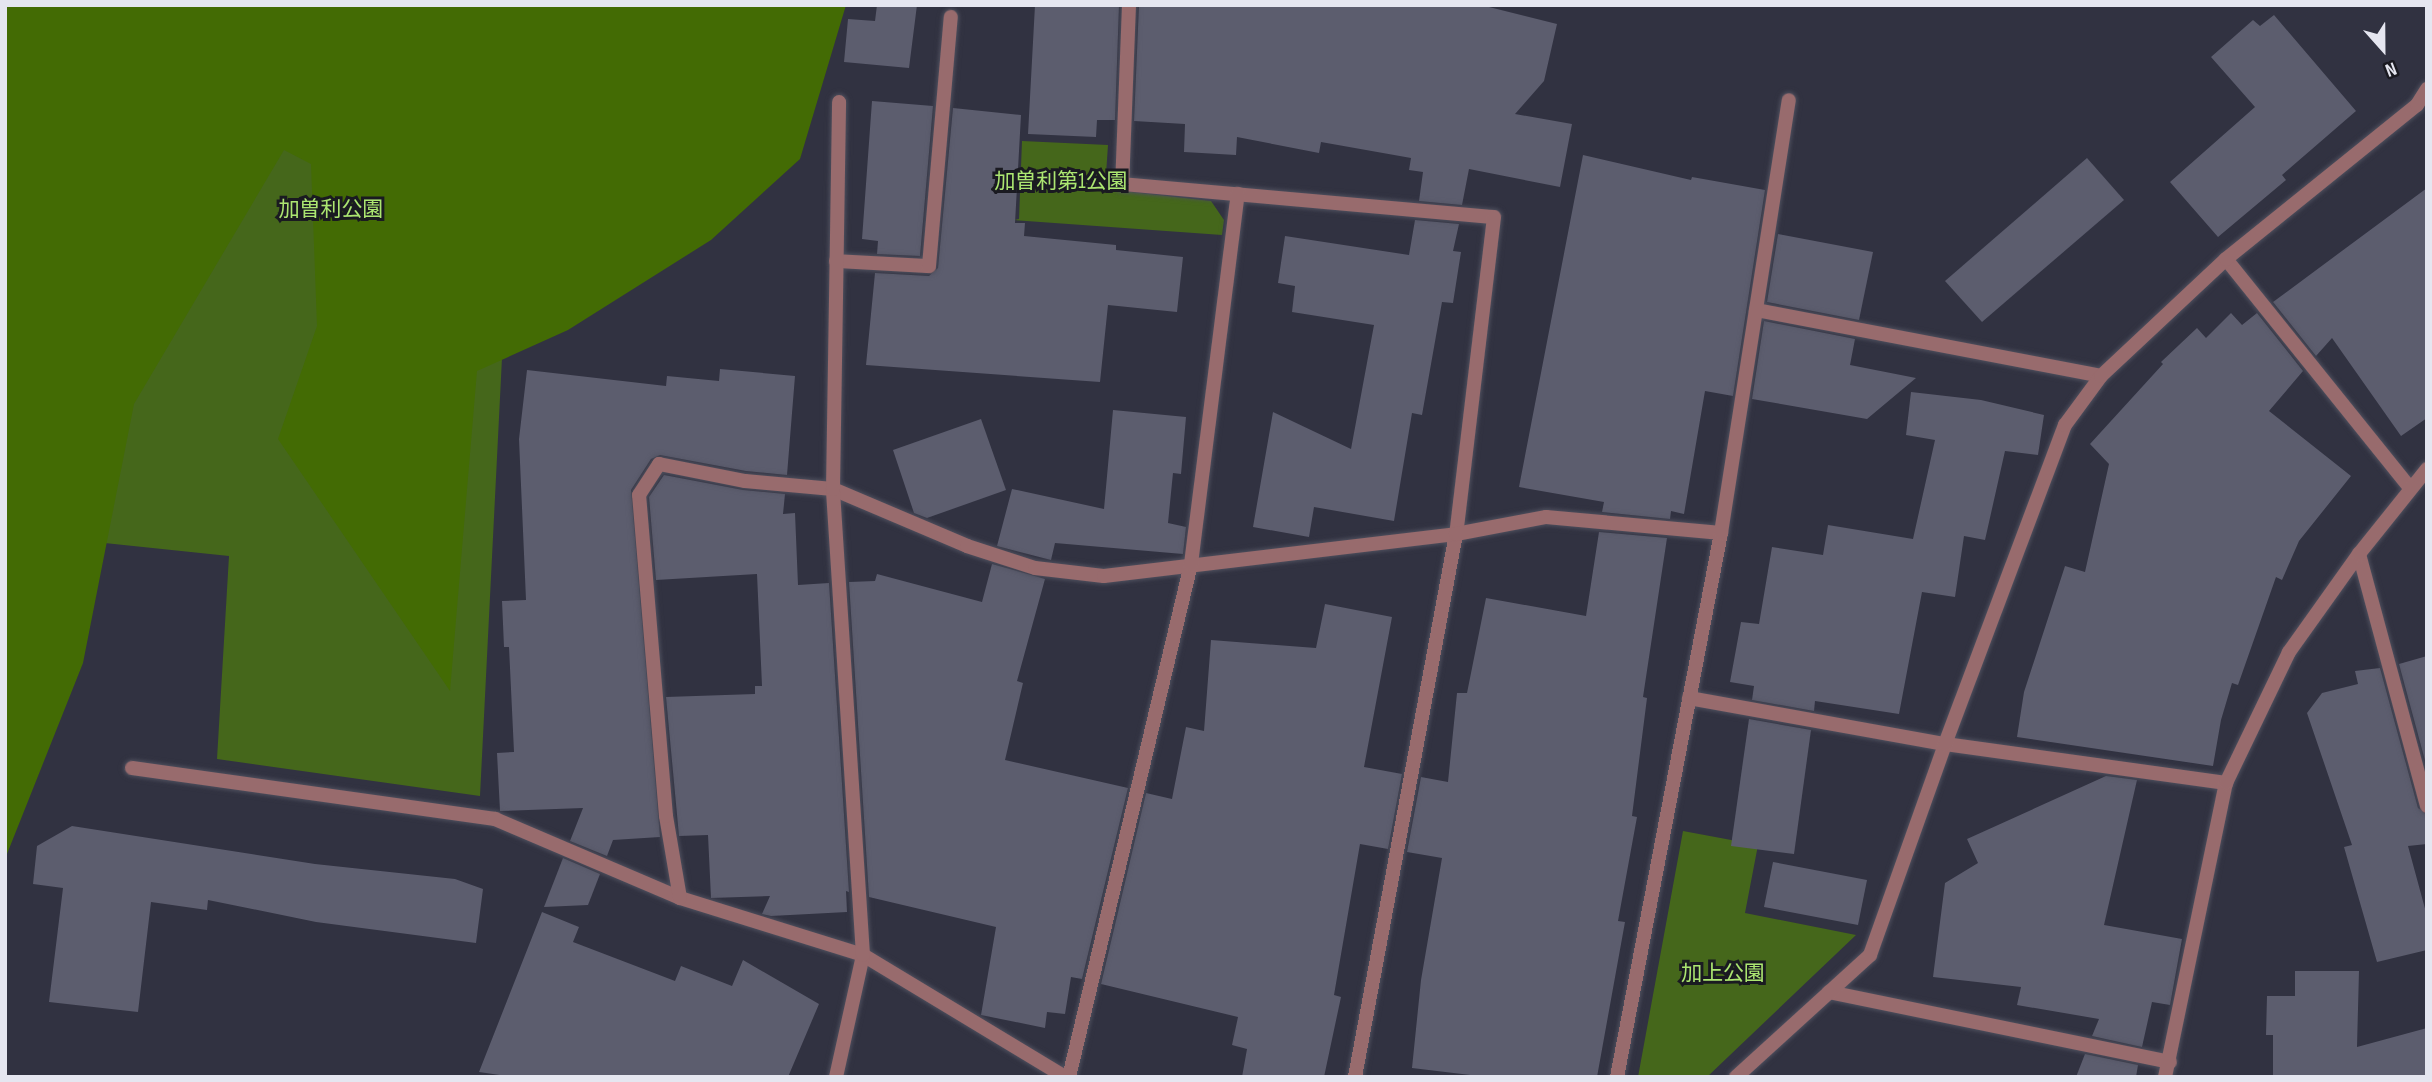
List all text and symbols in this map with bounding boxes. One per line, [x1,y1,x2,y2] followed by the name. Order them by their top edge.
[2348,14,2418,84] north arrow
[2382,57,2400,82] text: N
[994,169,1128,195] park label: 加曽利第1公園
[279,197,383,223] park label: 加曽利公園
[1681,961,1765,987] park label: 加上公園

